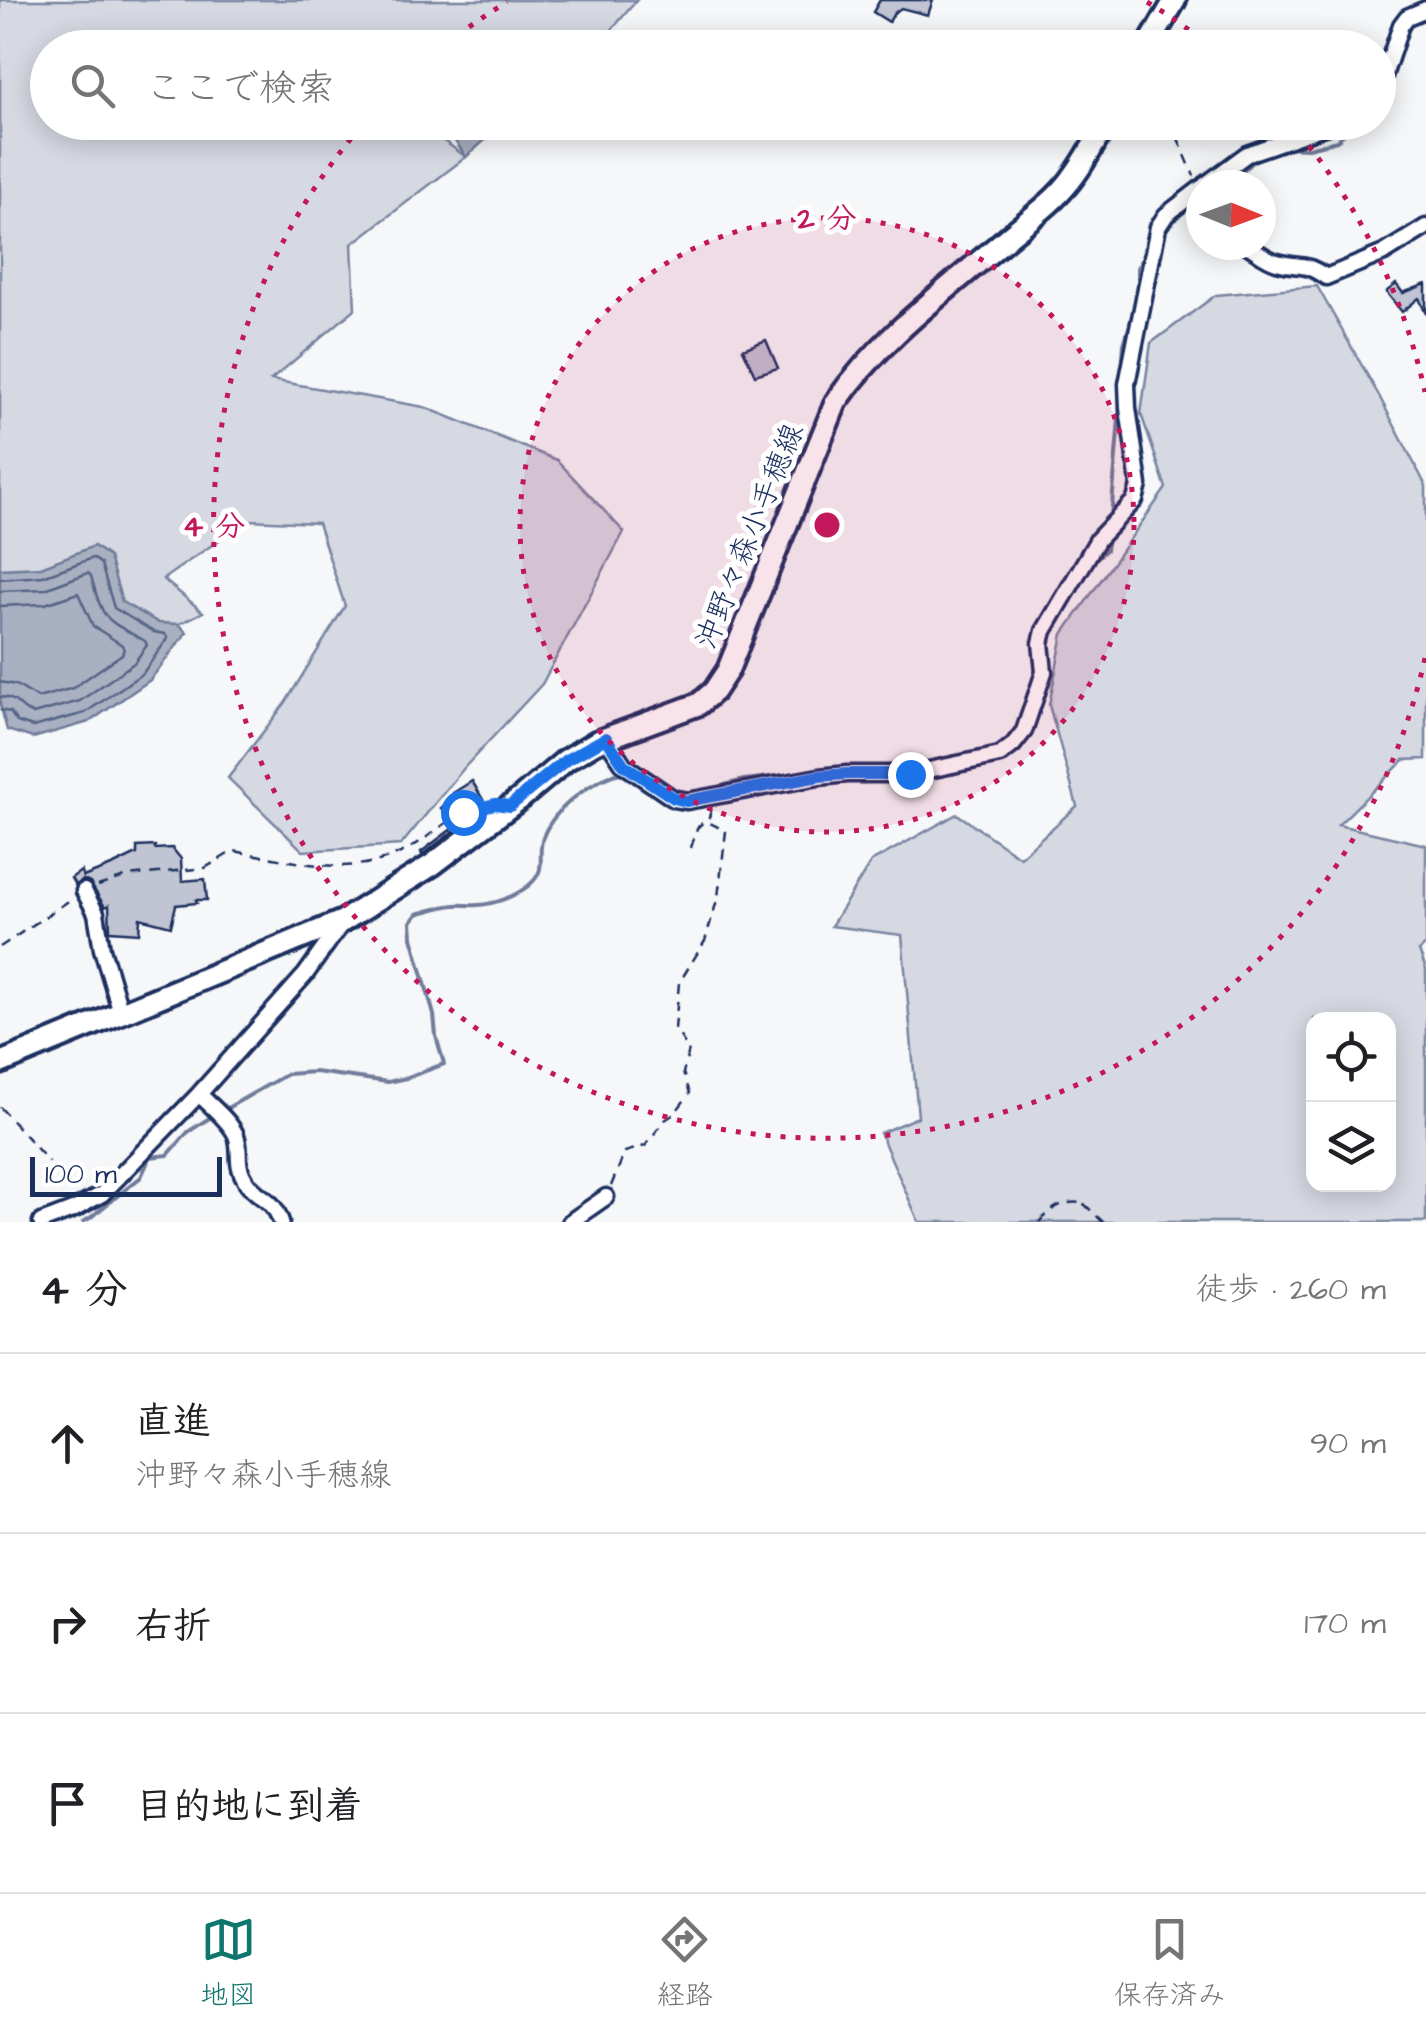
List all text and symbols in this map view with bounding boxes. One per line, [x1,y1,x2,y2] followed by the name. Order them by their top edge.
[30,30,1396,140] search box
[65,58,120,113] icon: search
[145,63,335,115] text: ここで検索
[1186,170,1276,260] north arrow
[796,198,857,240] text: 2 分
[686,417,814,656] street label: 沖野々森小手穂線
[183,506,245,548] text: 4 分
[809,507,845,543] centre of rings
[888,752,934,798] route end
[441,790,487,836] route start
[1306,1012,1396,1192] map controls
[1306,1012,1396,1102] button: locate
[1306,1102,1396,1192] button: layers
[30,1152,222,1196] scale bar
[45,1155,117,1194] text: 100 m
[40,1262,127,1320] text: 4 分
[1196,1267,1386,1312] text: 徒歩 · 260 m
[135,1396,211,1448] text: 直進
[40,1416,95,1471] icon: ahead
[1310,1421,1386,1466] text: 90 m
[135,1453,391,1498] text: 沖野々森小手穂線
[40,1596,95,1651] icon: right
[135,1601,211,1653] text: 右折
[1304,1601,1386,1646] text: 170 m
[40,1776,95,1831] icon: arrive
[135,1781,363,1833] text: 目的地に到着
[200,1912,256,2015] tab: 地図
[657,1912,713,2015] tab: 経路
[1114,1912,1226,2015] tab: 保存済み

